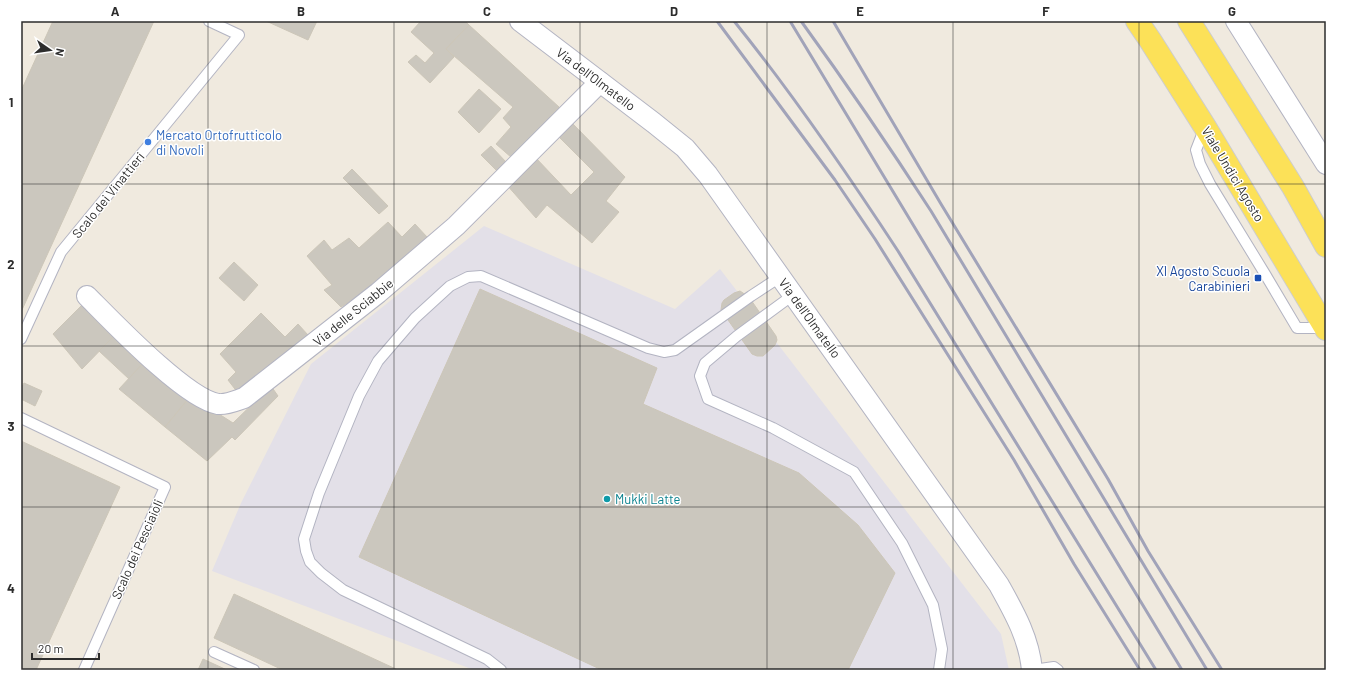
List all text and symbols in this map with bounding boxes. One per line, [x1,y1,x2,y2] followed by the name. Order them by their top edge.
[111,3,120,19] text: A
[297,3,305,19] text: B
[483,3,491,19] text: C
[670,3,678,19] text: D
[856,3,864,19] text: E
[1042,3,1050,19] text: F
[1228,3,1236,19] text: G
[30,30,70,70] north arrow
[553,44,639,114] street label: Via dell'Olmatello
[53,47,67,57] text: N
[9,94,13,110] text: 1
[1198,124,1268,224] street label: Viale Undici Agosto
[156,127,282,158] place label: Mercato Ortofrutticolo di Novoli
[143,137,153,147] marker: Mercato Ortofrutticolo di Novoli
[68,149,148,241] street label: Scalo dei Vinattieri
[7,256,15,272] text: 2
[1156,263,1250,294] place label: XI Agosto Scuola Carabinieri
[1253,273,1263,283] marker: XI Agosto Scuola Carabinieri
[310,275,396,349] street label: Via delle Sciabbie
[776,275,844,361] street label: Via dell'Olmatello
[7,418,15,434] text: 3
[615,491,680,507] place label: Mukki Latte
[602,494,612,504] marker: Mukki Latte
[108,497,166,601] street label: Scalo dei Pesciaioli
[7,580,15,596] text: 4
[32,635,99,661] scale bar
[38,641,64,655] text: 20 m

